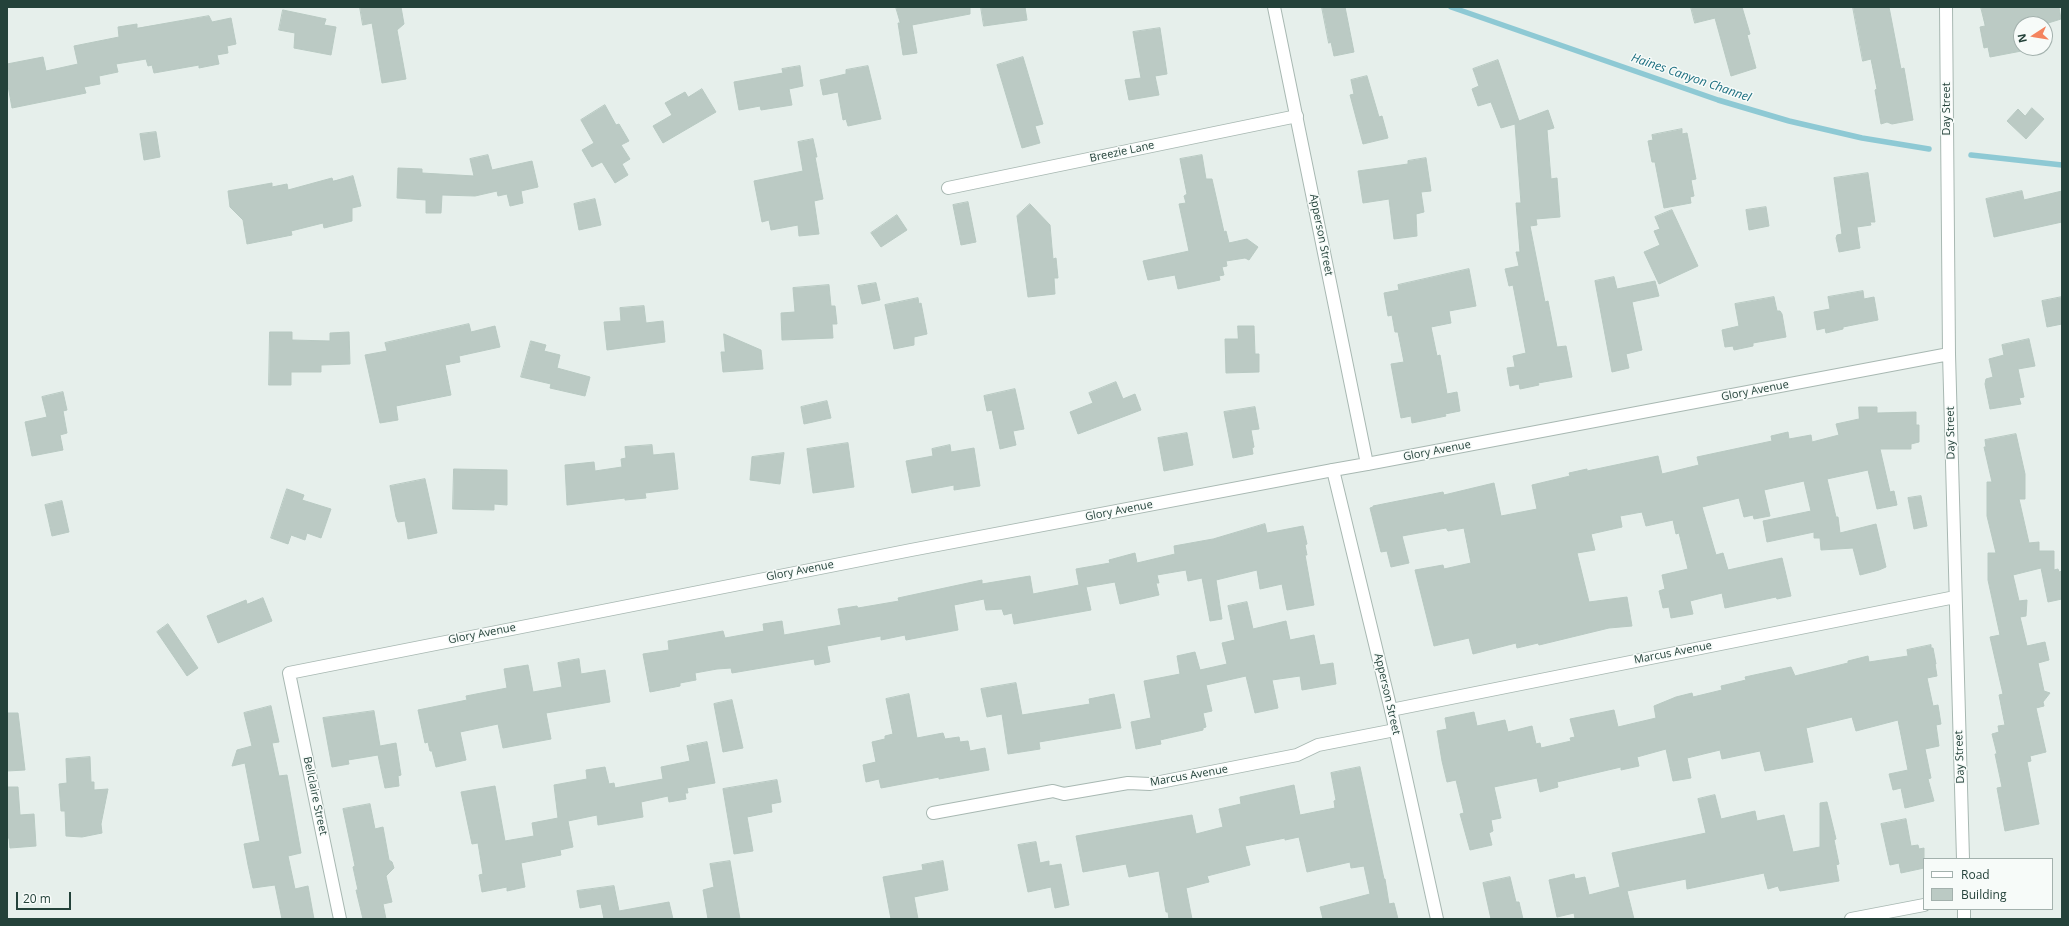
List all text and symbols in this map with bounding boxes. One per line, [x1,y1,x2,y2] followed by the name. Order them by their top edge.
[2013,16,2053,56] north arrow
[2013,32,2030,44] text: N
[1629,51,1753,105] water label: Haines Canyon Channel
[1940,82,1954,136] street label: Day Street
[1088,139,1156,165] street label: Breezie Lane
[1307,193,1335,277] street label: Apperson Street
[1720,378,1790,404] street label: Glory Avenue
[1944,406,1958,460] street label: Day Street
[1402,438,1472,464] street label: Glory Avenue
[1084,498,1154,524] street label: Glory Avenue
[765,558,835,584] street label: Glory Avenue
[447,621,517,647] street label: Glory Avenue
[1633,639,1713,667] street label: Marcus Avenue
[1371,652,1403,736] street label: Apperson Street
[1952,730,1968,784] street label: Day Street
[300,755,330,837] street label: Bellclaire Street
[1149,763,1229,789] street label: Marcus Avenue
[1923,858,2053,910] legend
[1961,866,1990,883] text: Road
[18,884,73,910] scale bar
[1961,886,2006,903] text: Building
[23,890,51,907] text: 20 m

